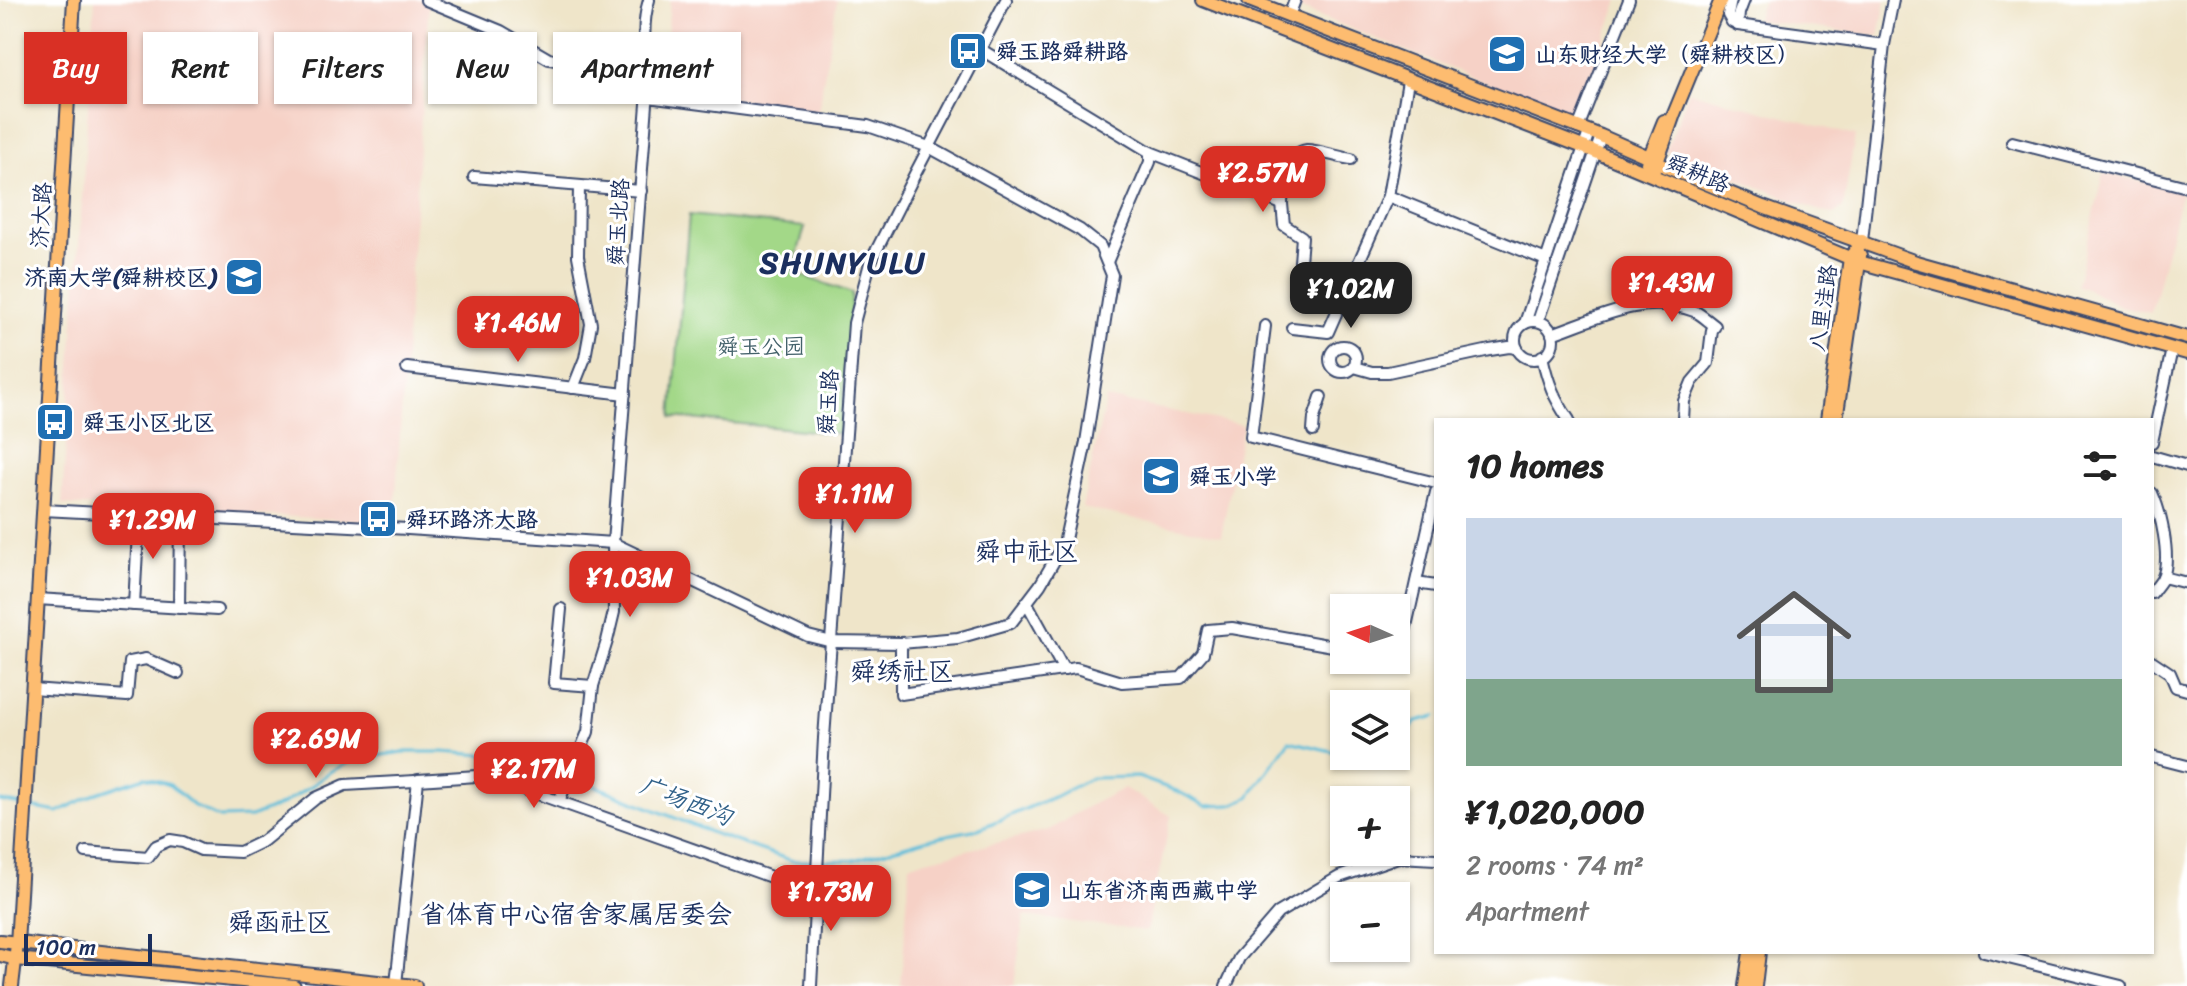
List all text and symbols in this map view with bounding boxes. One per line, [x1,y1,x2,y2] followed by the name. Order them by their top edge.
[947,30,989,72] bus stop icon: 舜玉路舜耕路
[24,32,127,104] chip: Buy
[143,32,258,104] chip: Rent
[274,32,412,104] chip: Filters
[428,32,537,104] chip: New
[553,32,741,104] chip: Apartment
[996,32,1128,71] place label: 舜玉路舜耕路
[1486,33,1528,75] school or university icon: 山东财经大学（舜耕校区）
[1535,35,1799,74] place label: 山东财经大学（舜耕校区）
[1660,142,1736,204] street label: 舜耕路
[1198,146,1328,214] pin: ¥2.57M
[1218,149,1308,195] text: ¥2.57M
[595,177,641,267] street label: 舜玉北路
[19,181,63,249] street label: 济大路
[759,236,926,290] district label: SHUNYULU
[223,256,265,298] school or university icon: 济南大学(舜耕校区)
[1607,256,1737,324] pin: ¥1.43M
[24,258,218,297] place label: 济南大学(舜耕校区)
[1629,259,1715,305] text: ¥1.43M
[1286,262,1416,330] pin: ¥1.02M
[1798,262,1848,354] street label: 八里洼路
[1308,265,1394,311] text: ¥1.02M
[453,296,583,364] pin: ¥1.46M
[475,299,561,345] text: ¥1.46M
[717,327,805,366] park label: 舜玉公园
[806,368,850,436] street label: 舜玉路
[34,401,76,443] bus stop icon: 舜玉小区北区
[83,403,215,442] place label: 舜玉小区北区
[1466,436,1604,496] text: 10 homes
[2078,444,2122,488] icon: filters
[1140,455,1182,497] school or university icon: 舜玉小学
[1189,457,1277,496] place label: 舜玉小学
[790,467,920,535] pin: ¥1.11M
[817,470,893,516] text: ¥1.11M
[88,493,218,561] pin: ¥1.29M
[110,496,196,542] text: ¥1.29M
[357,498,399,540] bus stop icon: 舜环路济大路
[406,500,538,539] place label: 舜环路济大路
[975,528,1079,574] district label: 舜中社区
[565,551,695,619] pin: ¥1.03M
[587,554,673,600] text: ¥1.03M
[1722,570,1866,714] icon: home
[1330,594,1410,674] north arrow
[1330,594,1410,962] map controls
[850,648,954,694] district label: 舜绣社区
[1330,690,1410,770] button: layers
[251,712,381,780] pin: ¥2.69M
[271,715,361,761] text: ¥2.69M
[469,742,599,810] pin: ¥2.17M
[492,745,576,791] text: ¥2.17M
[634,764,740,839] water label: 广场西沟
[1466,782,1645,842] text: ¥1,020,000
[1330,786,1410,866] button: +
[1466,842,1644,888] text: 2 rooms · 74 m²
[766,865,896,933] pin: ¥1.73M
[789,868,873,914] text: ¥1.73M
[1011,869,1053,911] school or university icon: 山东省济南西藏中学
[1060,871,1258,910] place label: 山东省济南西藏中学
[1330,882,1410,962] button: −
[1466,888,1589,934] text: Apartment
[420,891,732,937] district label: 省体育中心宿舍家属居委会
[228,899,332,945] district label: 舜函社区
[36,928,96,967] text: 100 m
[24,930,152,966] scale bar

